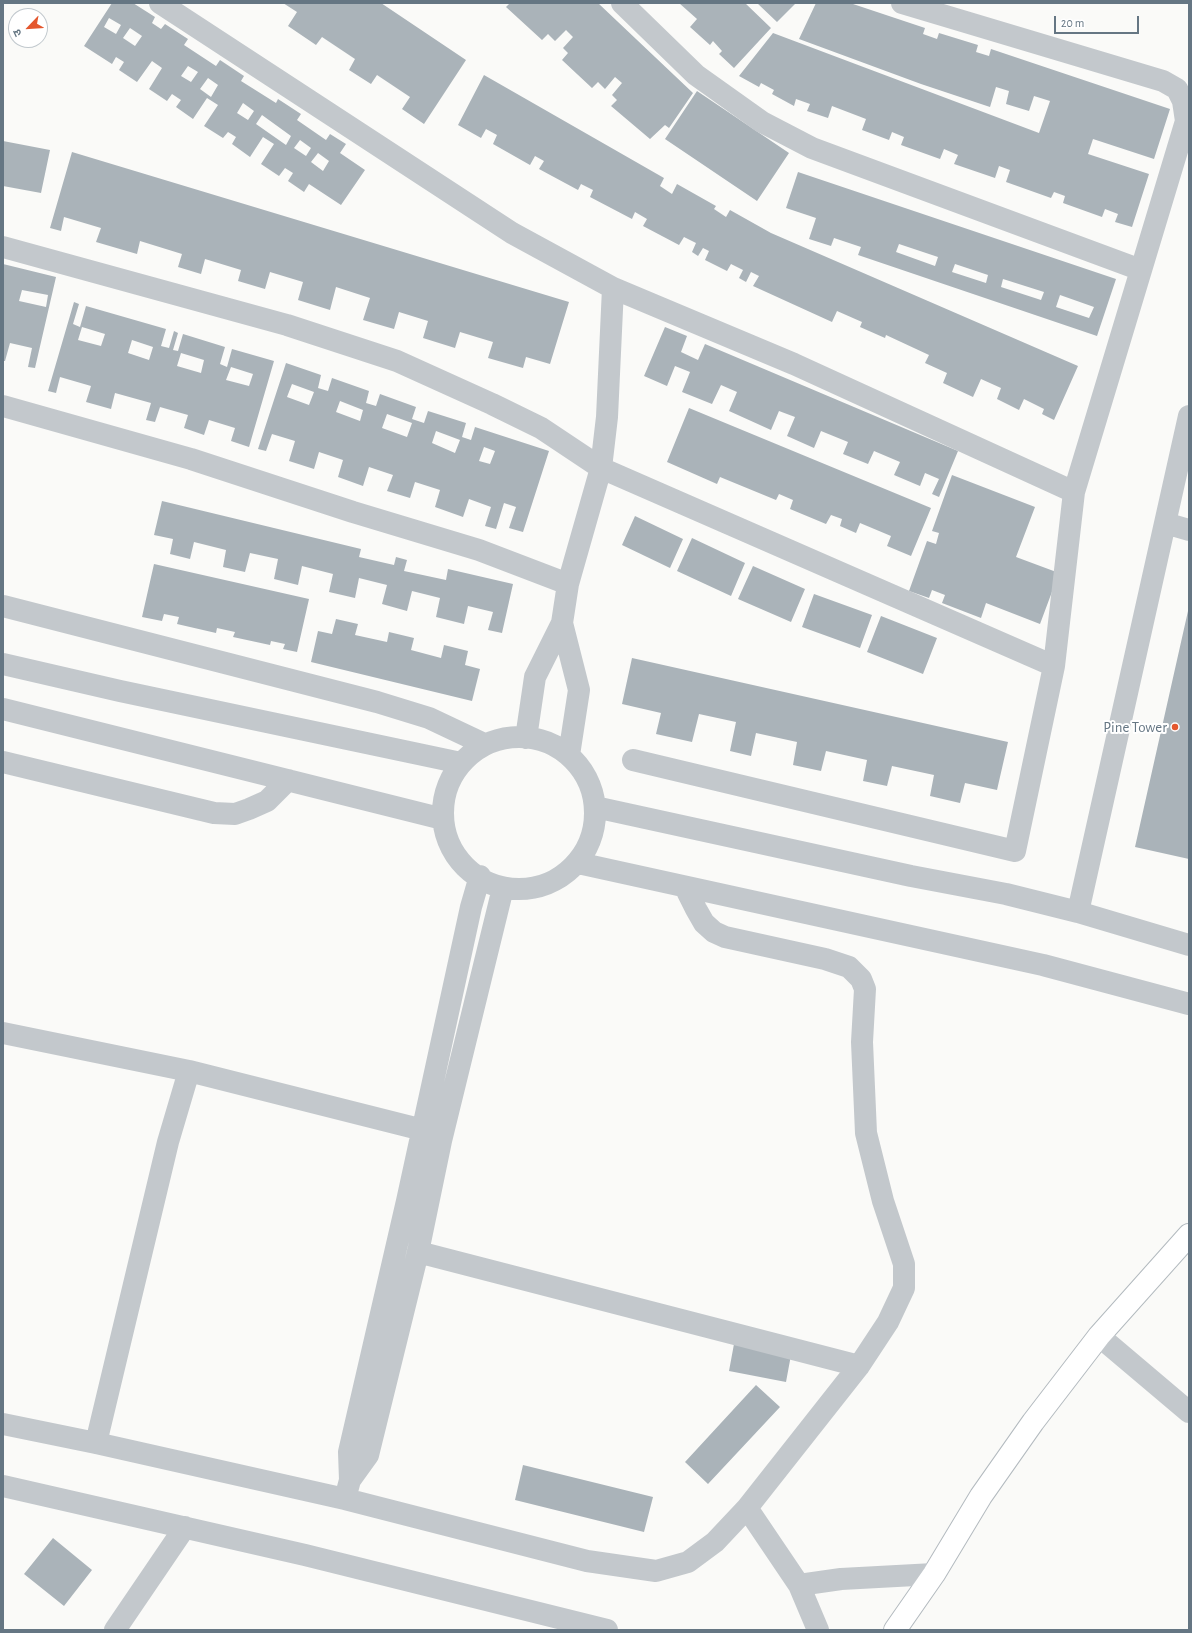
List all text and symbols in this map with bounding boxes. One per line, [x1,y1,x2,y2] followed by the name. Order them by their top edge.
[8,8,48,48] north arrow
[1056,8,1141,34] scale bar
[1061,17,1084,29] text: 20 m
[11,28,24,38] text: उ
[1103,718,1167,736] place label: Pine Tower
[1170,722,1180,732] marker: Pine Tower

